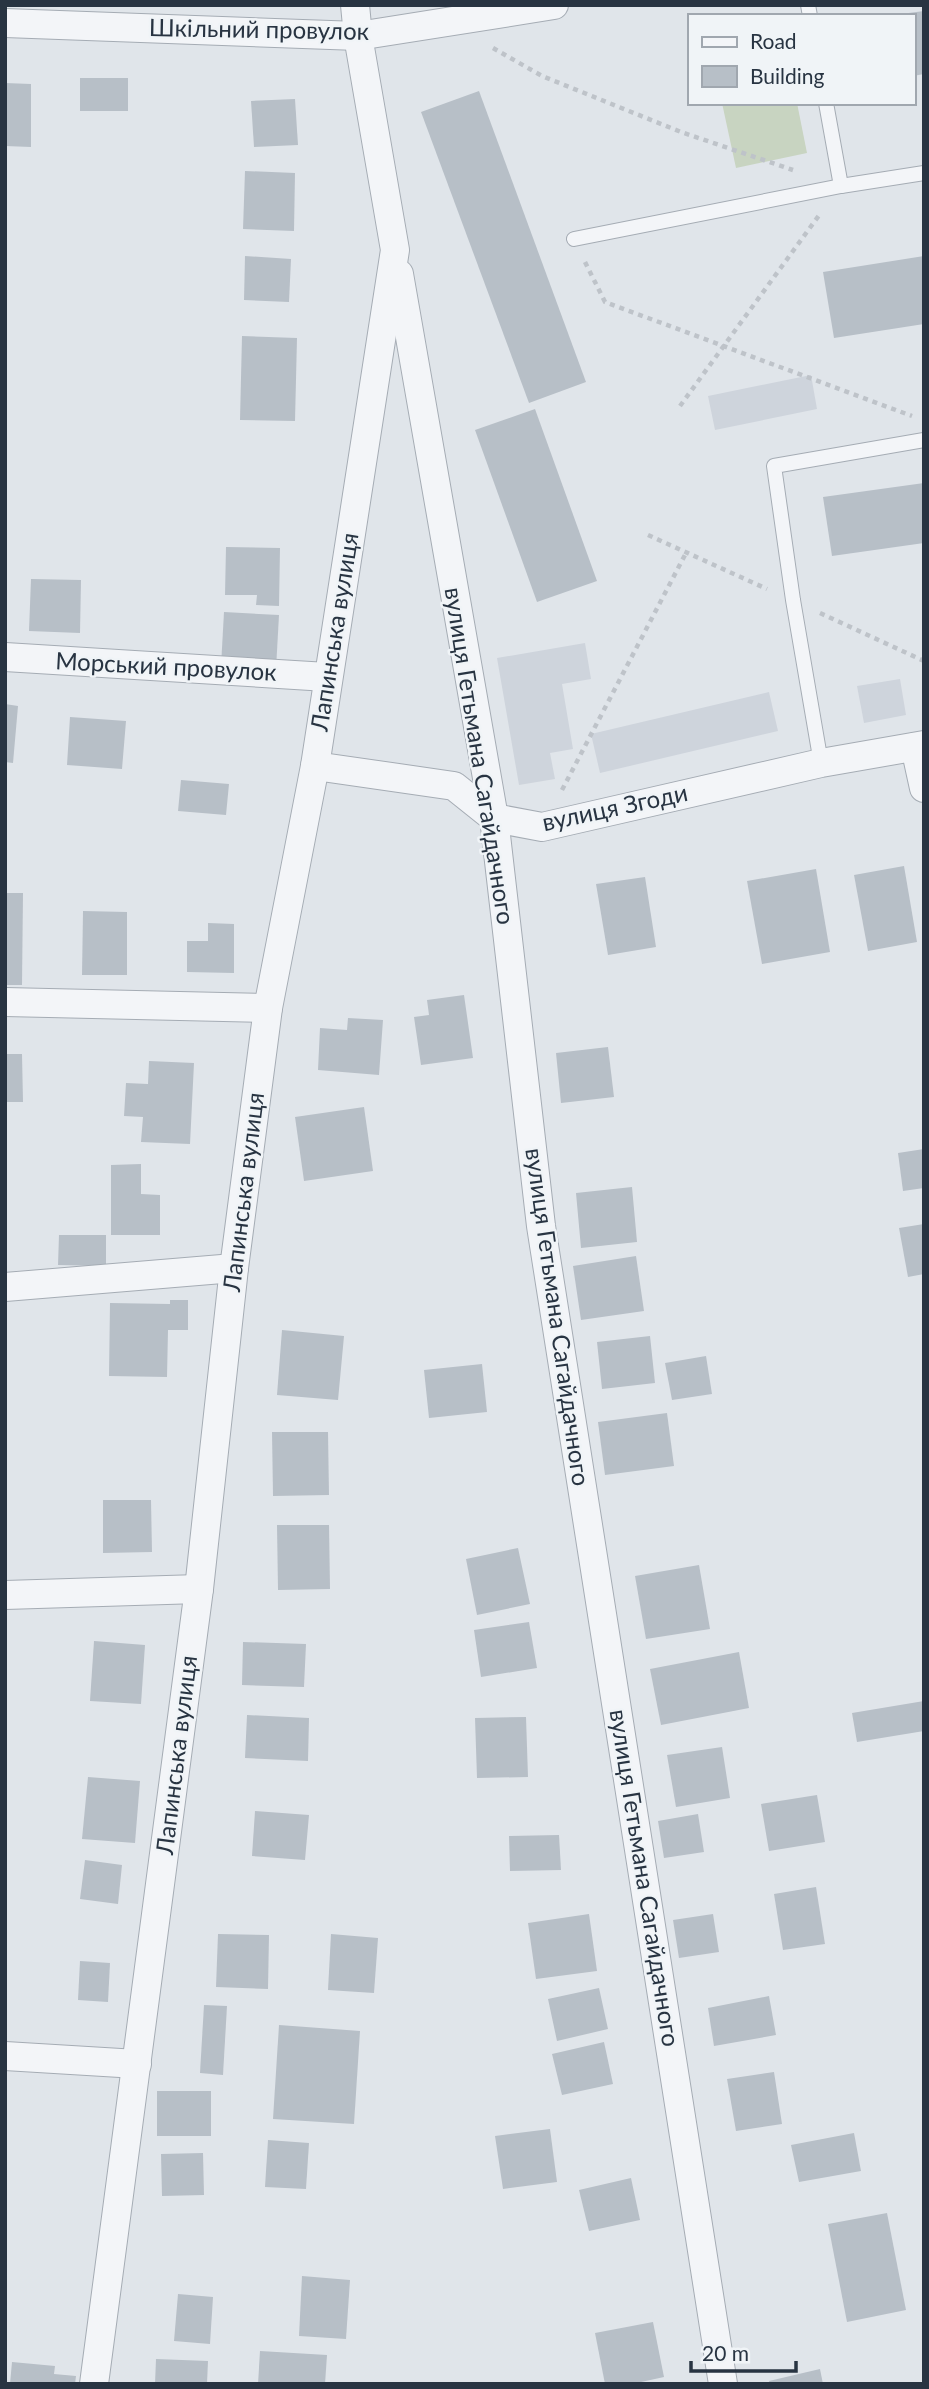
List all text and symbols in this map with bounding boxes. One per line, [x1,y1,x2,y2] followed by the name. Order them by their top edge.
[149,12,370,45] street label: Шкільний провулок
[688,14,915,105] legend
[750,28,797,53] text: Road
[750,63,825,88] text: Building
[303,531,364,734] street label: Лапинська вулиця
[439,585,521,927] street label: вулиця Гетьмана Сагайдачного
[55,645,278,686] street label: Морський провулок
[539,777,690,836] street label: вулиця Згоди
[216,1091,269,1294] street label: Лапинська вулиця
[520,1146,597,1488] street label: вулиця Гетьмана Сагайдачного
[149,1654,202,1857] street label: Лапинська вулиця
[604,1707,686,2049] street label: вулиця Гетьмана Сагайдачного
[691,2330,796,2374] scale bar
[702,2340,749,2365] text: 20 m

